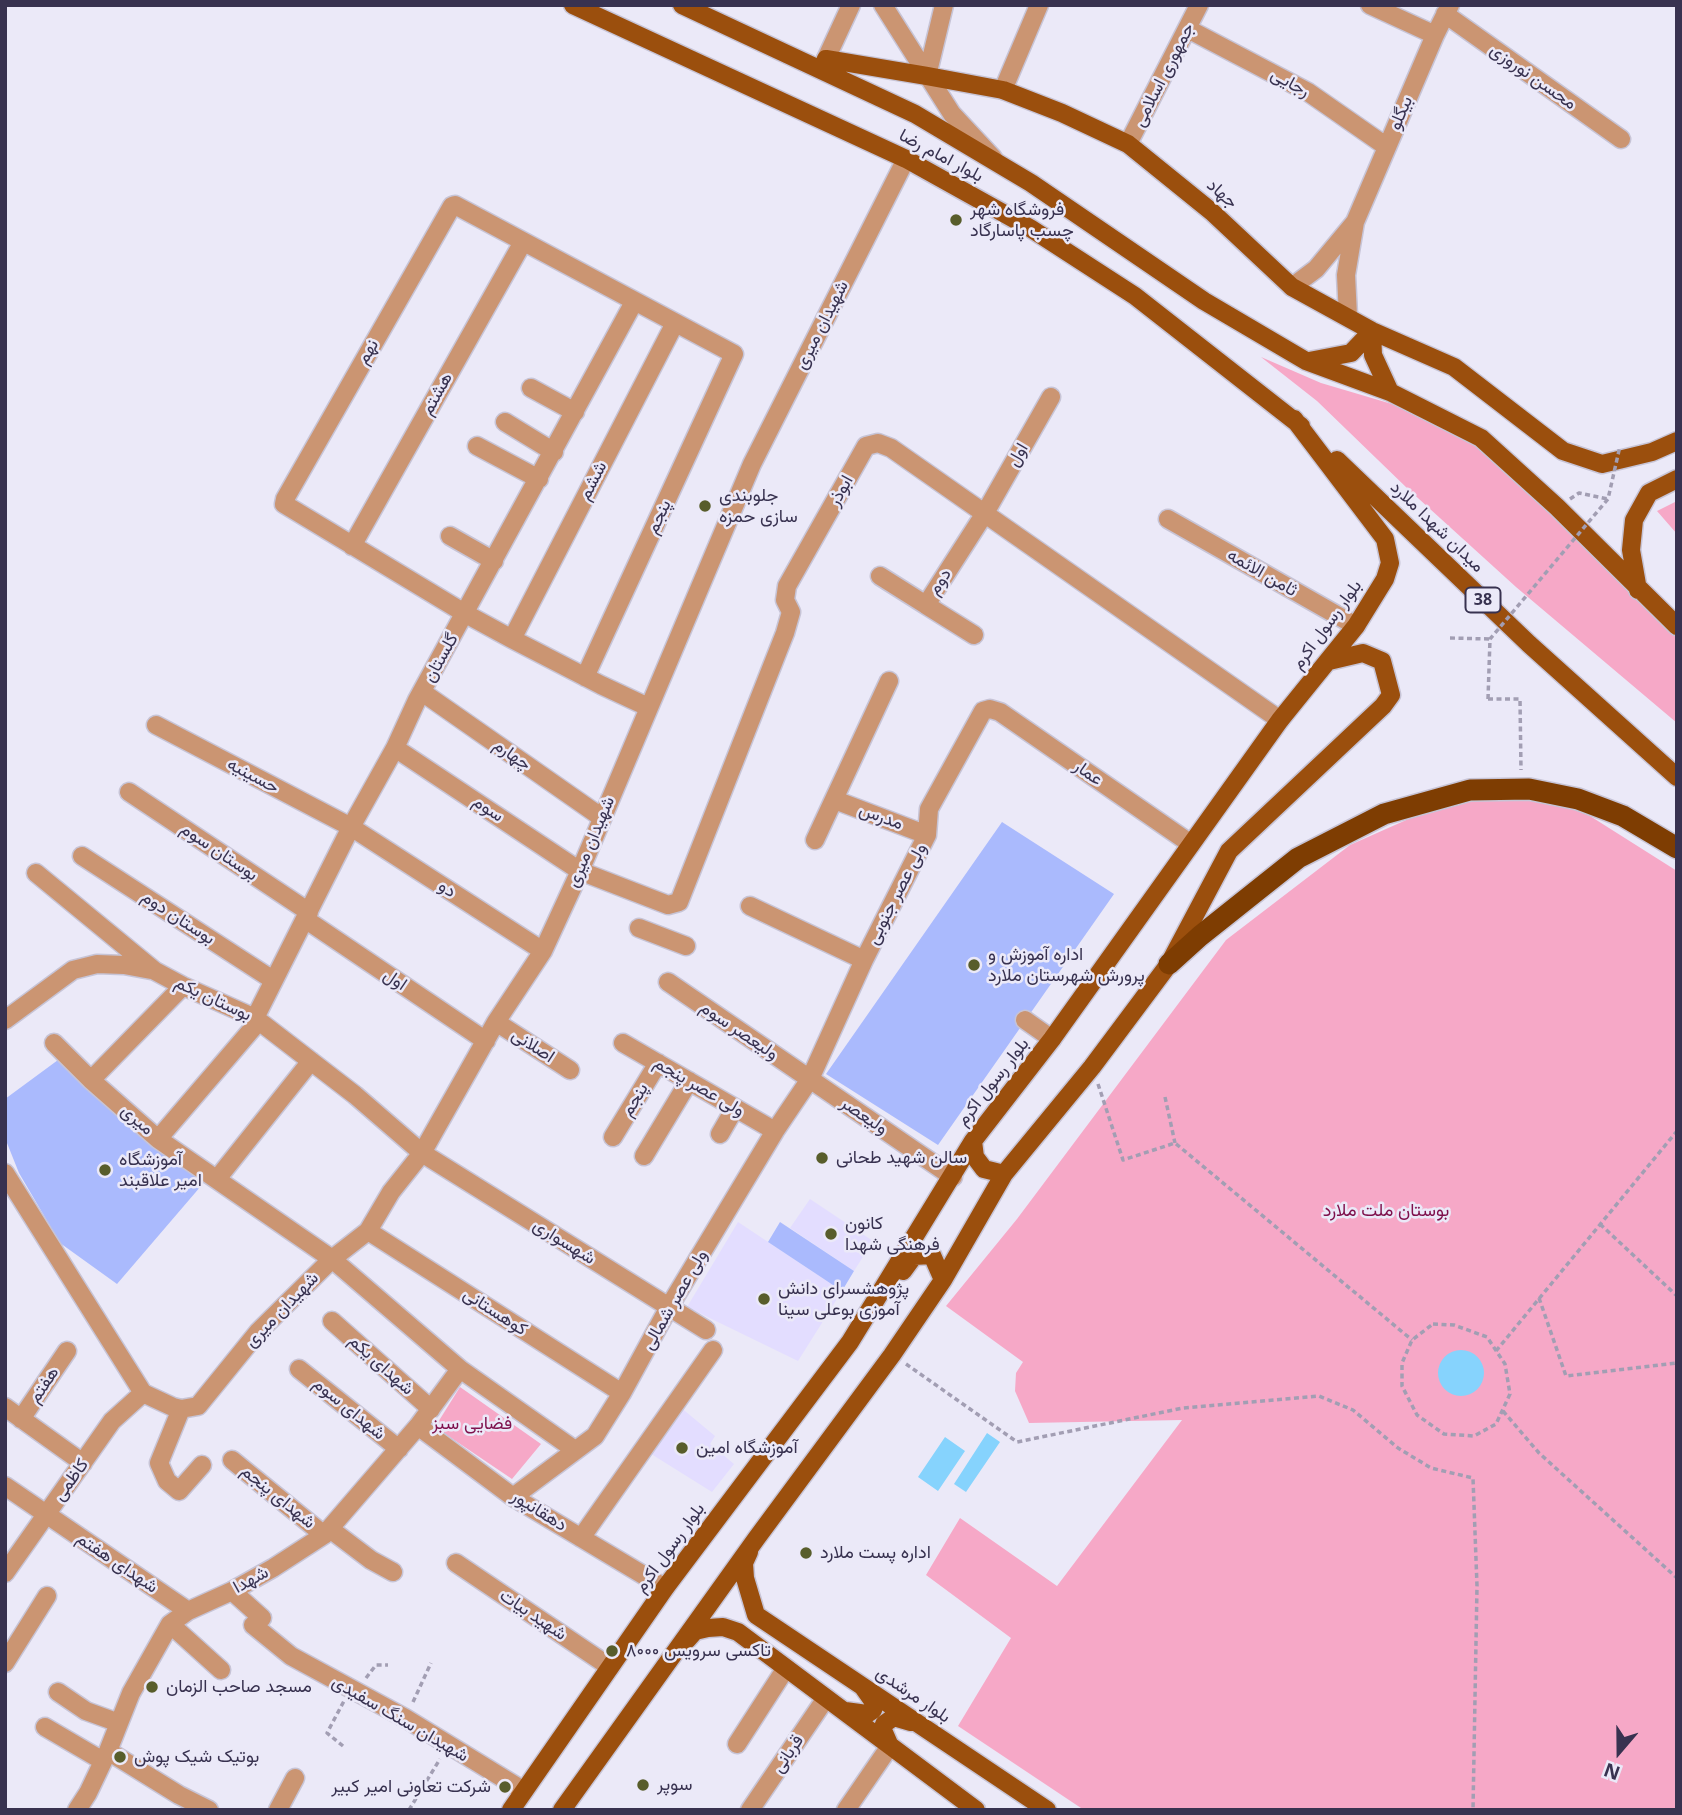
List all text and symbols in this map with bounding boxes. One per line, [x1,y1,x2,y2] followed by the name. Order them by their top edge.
[1129,19,1199,131] street label: جمهوری اسلامی
[1486,39,1580,115] street label: محسن نوروزی
[1267,64,1313,102] street label: رجایی
[1384,93,1418,133] street label: بیگلو
[895,125,987,187] street label: بلوار امام رضا
[1202,175,1242,213] street label: جهاد
[970,199,1074,242] place label: فروشگاه شهر چسب پاسارگاد
[948,212,964,228] marker: فروشگاه شهر چسب پاسارگاد
[790,277,854,373] street label: شهیدان میری
[352,336,384,368] street label: نهم
[417,369,457,419] street label: هشتم
[1003,439,1033,471] street label: اول
[574,458,612,504] street label: ششم
[824,472,858,510] street label: ابوذر
[1386,477,1488,577] street label: میدان شهدا ملارد
[719,485,798,528] place label: جلوبندی سازی حمزه
[642,496,676,538] street label: پنجم
[697,498,713,514] marker: جلوبندی سازی حمزه
[1223,544,1301,602] street label: ثامن الائمه
[924,565,956,599] street label: دوم
[1287,576,1367,674] street label: بلوار رسول اکرم
[1466,587,1500,612] road number: 38
[419,630,463,686] street label: گلستان
[489,734,535,776] street label: چهارم
[223,753,283,799] street label: حسینیه
[1069,755,1107,791] street label: عمار
[468,791,508,827] street label: سوم
[562,793,620,891] street label: شهیدان میری
[856,799,906,835] street label: مدرس
[176,818,262,886] street label: بوستان سوم
[862,840,932,948] street label: ولی عصر جنوبی
[434,875,460,903] street label: دو
[137,886,219,950] street label: بوستان دوم
[988,944,1145,986] place label: اداره آموزش و پرورش شهرستان ملارد
[966,957,982,973] marker: اداره آموزش و پرورش شهرستان ملارد
[379,964,411,996] street label: اول
[171,972,255,1026] street label: بوستان یکم
[696,997,782,1065] street label: ولیعصر سوم
[507,1024,559,1068] street label: اصلانی
[952,1034,1034,1130] street label: بلوار رسول اکرم
[650,1052,748,1122] street label: ولی عصر پنجم
[617,1079,653,1121] street label: پنجم
[836,1092,892,1140] street label: ولیعصر
[116,1100,158,1140] street label: میری
[836,1147,967,1169] place label: سالن شهید طحانی
[119,1149,202,1192] place label: آموزشگاه امیر علاقبند
[814,1150,830,1166] marker: سالن شهید طحانی
[97,1162,113,1178] marker: آموزشگاه امیر علاقبند
[1323,1200,1449,1222] park label: بوستان ملت ملارد
[845,1213,940,1256] place label: کانون فرهنگی شهدا
[529,1214,599,1270] street label: شهسواری
[823,1226,839,1242] marker: کانون فرهنگی شهدا
[638,1246,712,1354] street label: ولی عصر شمالی
[241,1268,323,1352] street label: شهیدان میری
[778,1278,909,1320] place label: پژوهشسرای دانش آموزی بوعلی سینا
[459,1283,531,1341] street label: کوهستانی
[756,1291,772,1307] marker: پژوهشسرای دانش آموزی بوعلی سینا
[344,1330,418,1400] street label: شهدای یکم
[24,1363,64,1407] street label: هفتم
[308,1373,390,1445] street label: شهدای سوم
[432,1413,512,1435] park label: فضایی سبز
[696,1437,798,1459] place label: آموزشگاه امین
[674,1440,690,1456] marker: آموزشگاه امین
[49,1455,93,1505] street label: کاظمی
[236,1460,320,1534] street label: شهدای پنجم
[507,1486,571,1536] street label: دهقانپور
[630,1499,710,1597] street label: بلوار رسول اکرم
[72,1528,162,1598] street label: شهدای هفتم
[820,1542,931,1564] place label: اداره پست ملارد
[798,1545,814,1561] marker: اداره پست ملارد
[230,1562,272,1598] street label: شهدا
[495,1585,571,1645] street label: شهید بیات
[626,1640,771,1662] place label: تاکسی سرویس ۸۰۰۰
[604,1643,620,1659] marker: تاکسی سرویس ۸۰۰۰
[871,1662,955,1728] street label: بلوار مرشدی
[328,1671,472,1767] street label: شهیدان سنگ سفیدی
[166,1676,312,1698] place label: مسجد صاحب الزمان
[144,1679,160,1695] marker: مسجد صاحب الزمان
[1584,1717,1654,1787] north arrow
[767,1731,809,1777] street label: قربانی
[134,1746,259,1768] place label: بوتیک شیک پوش
[112,1749,128,1765] marker: بوتیک شیک پوش
[1600,1757,1624,1787] text: N
[657,1774,692,1796] place label: سوپر
[331,1776,491,1798] place label: شرکت تعاونی امیر کبیر
[635,1777,651,1793] marker: سوپر
[497,1779,513,1795] marker: شرکت تعاونی امیر کبیر

